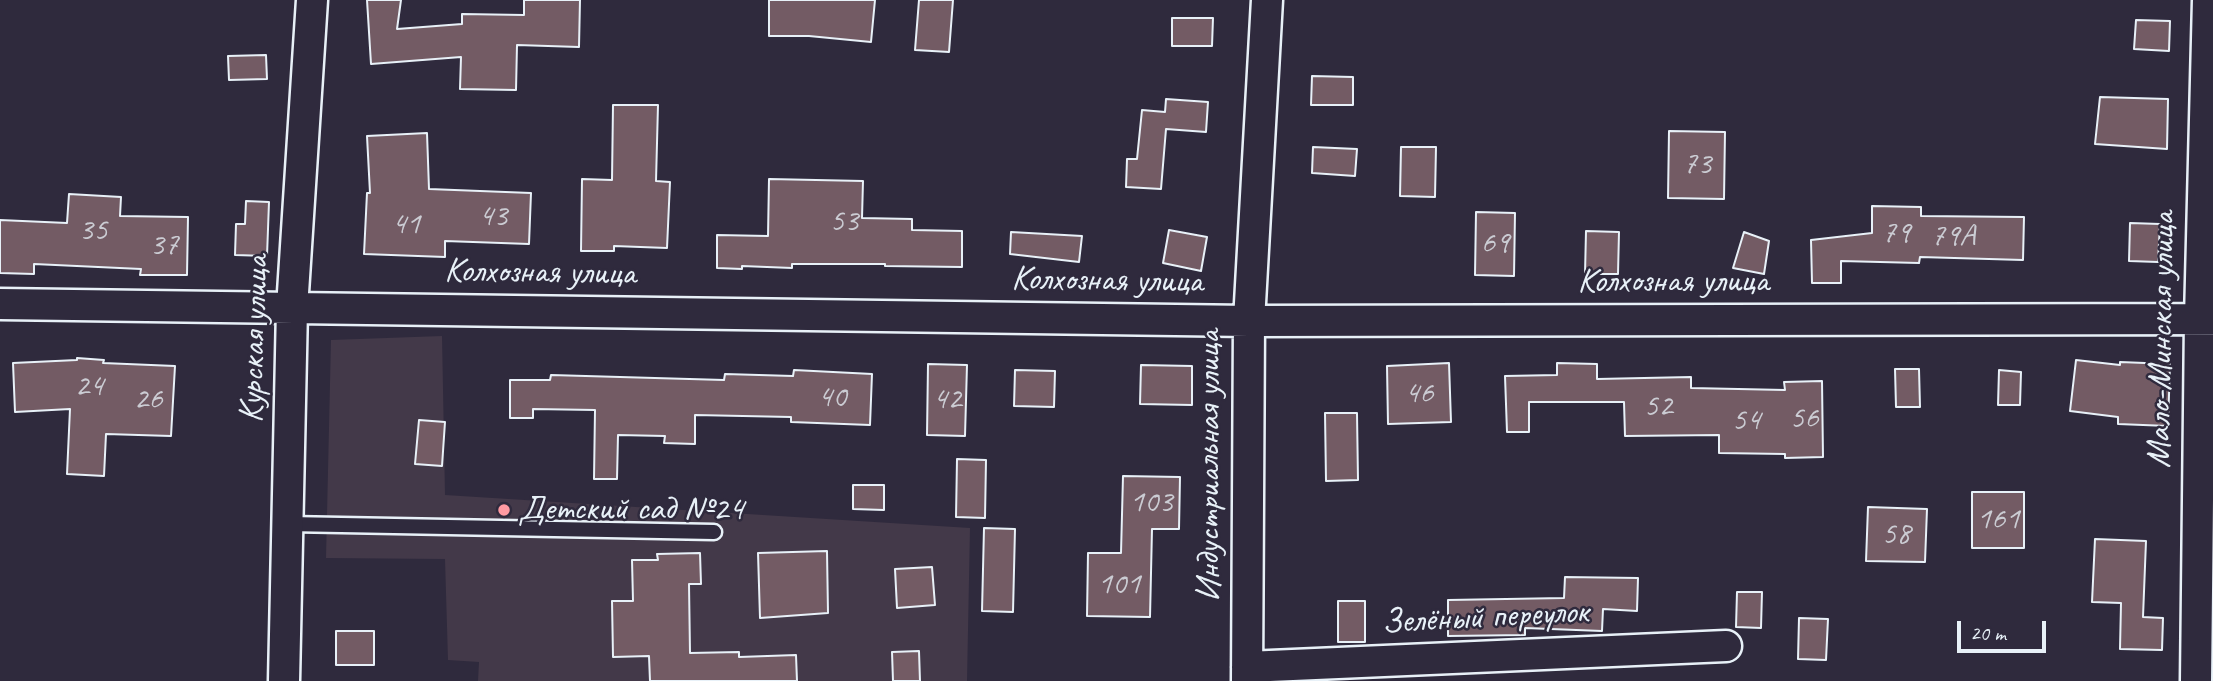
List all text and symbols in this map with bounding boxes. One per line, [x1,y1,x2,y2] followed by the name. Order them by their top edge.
[1683,146,1711,184] house number: 73
[479,198,507,236] house number: 43
[830,203,858,241] house number: 53
[392,206,420,244] house number: 41
[2139,211,2185,469] street label: Мало-Минская улица
[79,212,107,250] house number: 35
[1882,215,1910,253] house number: 79
[1931,218,1975,256] house number: 79А
[1481,225,1509,263] house number: 69
[150,227,178,265] house number: 37
[444,250,636,296] street label: Колхозная улица
[231,255,279,423] street label: Курская улица
[1011,258,1203,304] street label: Колхозная улица
[1577,261,1769,303] street label: Колхозная улица
[1189,330,1231,602] street label: Индустриальная улица
[75,368,103,406] house number: 24
[1405,375,1433,413] house number: 46
[818,379,846,417] house number: 40
[134,381,162,419] house number: 26
[933,381,961,419] house number: 42
[1644,388,1672,426] house number: 52
[1790,400,1818,438] house number: 56
[1732,402,1760,440] house number: 54
[1129,484,1173,522] house number: 103
[518,489,744,531] place label: Детский сад №24
[1976,501,2020,539] house number: 161
[496,502,512,518] marker: Детский сад №24
[1882,516,1910,554] house number: 58
[1097,566,1141,604] house number: 101
[1381,592,1589,644] street label: Зелёный переулок
[1961,608,2050,652] scale bar
[1970,620,2006,646] text: 20 m

